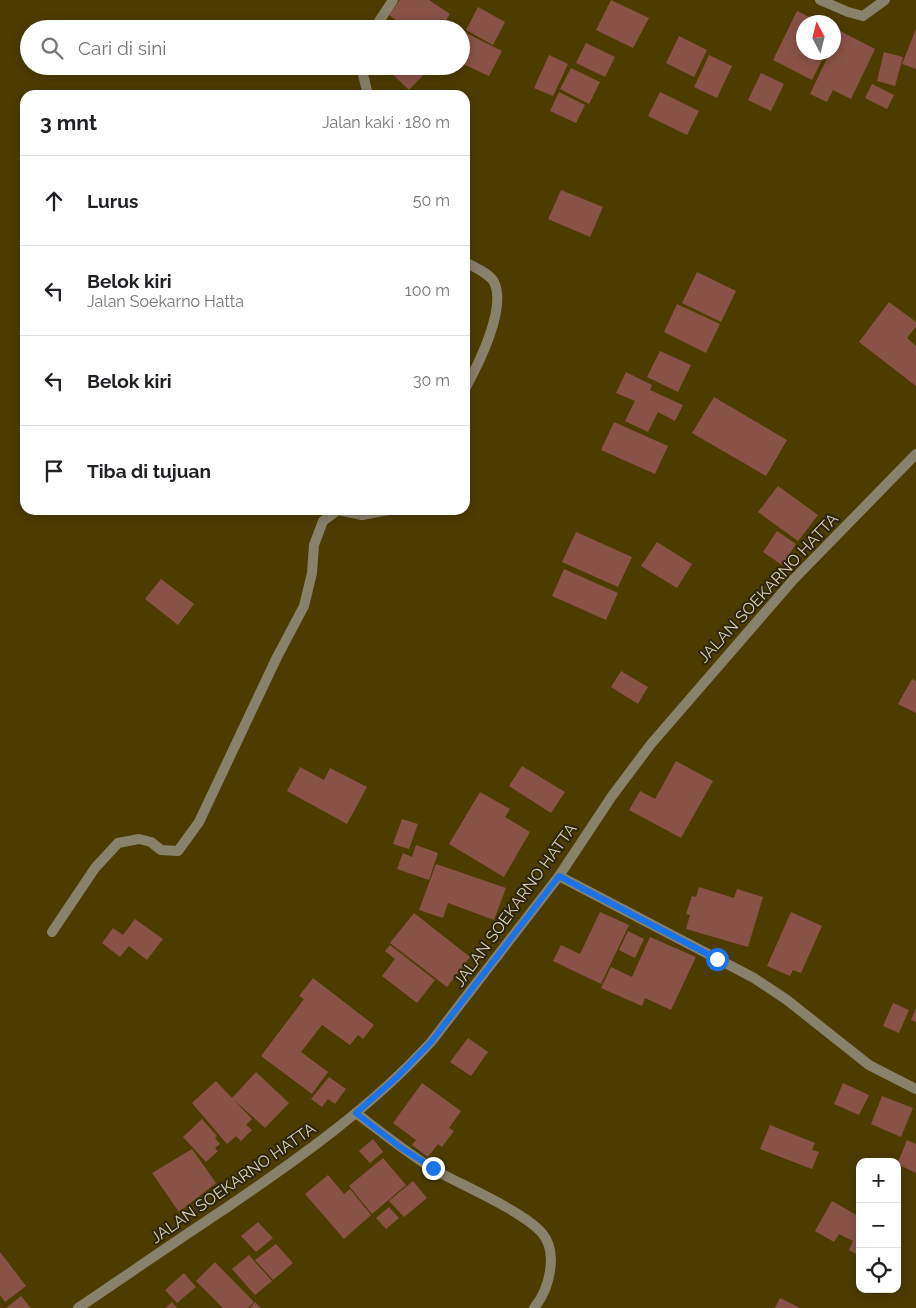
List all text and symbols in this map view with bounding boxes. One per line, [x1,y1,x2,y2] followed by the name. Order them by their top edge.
[796,15,841,60] north arrow
[20,20,470,75] search box
[38,34,66,62] icon: search
[78,37,166,59] text: Cari di sini
[40,110,97,135] text: 3 mnt
[322,113,450,132] text: Jalan kaki · 180 m
[40,187,68,215] icon: ahead
[87,190,138,212] text: Lurus
[413,191,450,210] text: 50 m
[87,270,172,292] text: Belok kiri
[40,277,68,305] icon: left
[405,281,450,300] text: 100 m
[87,292,244,311] text: Jalan Soekarno Hatta
[40,367,68,395] icon: left
[87,370,172,392] text: Belok kiri
[413,371,450,390] text: 30 m
[40,457,68,485] icon: arrive
[87,460,211,482] text: Tiba di tujuan
[694,509,842,667] street label: JALAN SOEKARNO HATTA
[449,820,581,990] street label: JALAN SOEKARNO HATTA
[706,948,729,971] route start
[147,1119,319,1247] street label: JALAN SOEKARNO HATTA
[422,1157,445,1180] route end
[856,1158,901,1293] map controls
[856,1158,901,1203] button: +
[856,1203,901,1248] button: −
[856,1248,901,1293] button: locate

